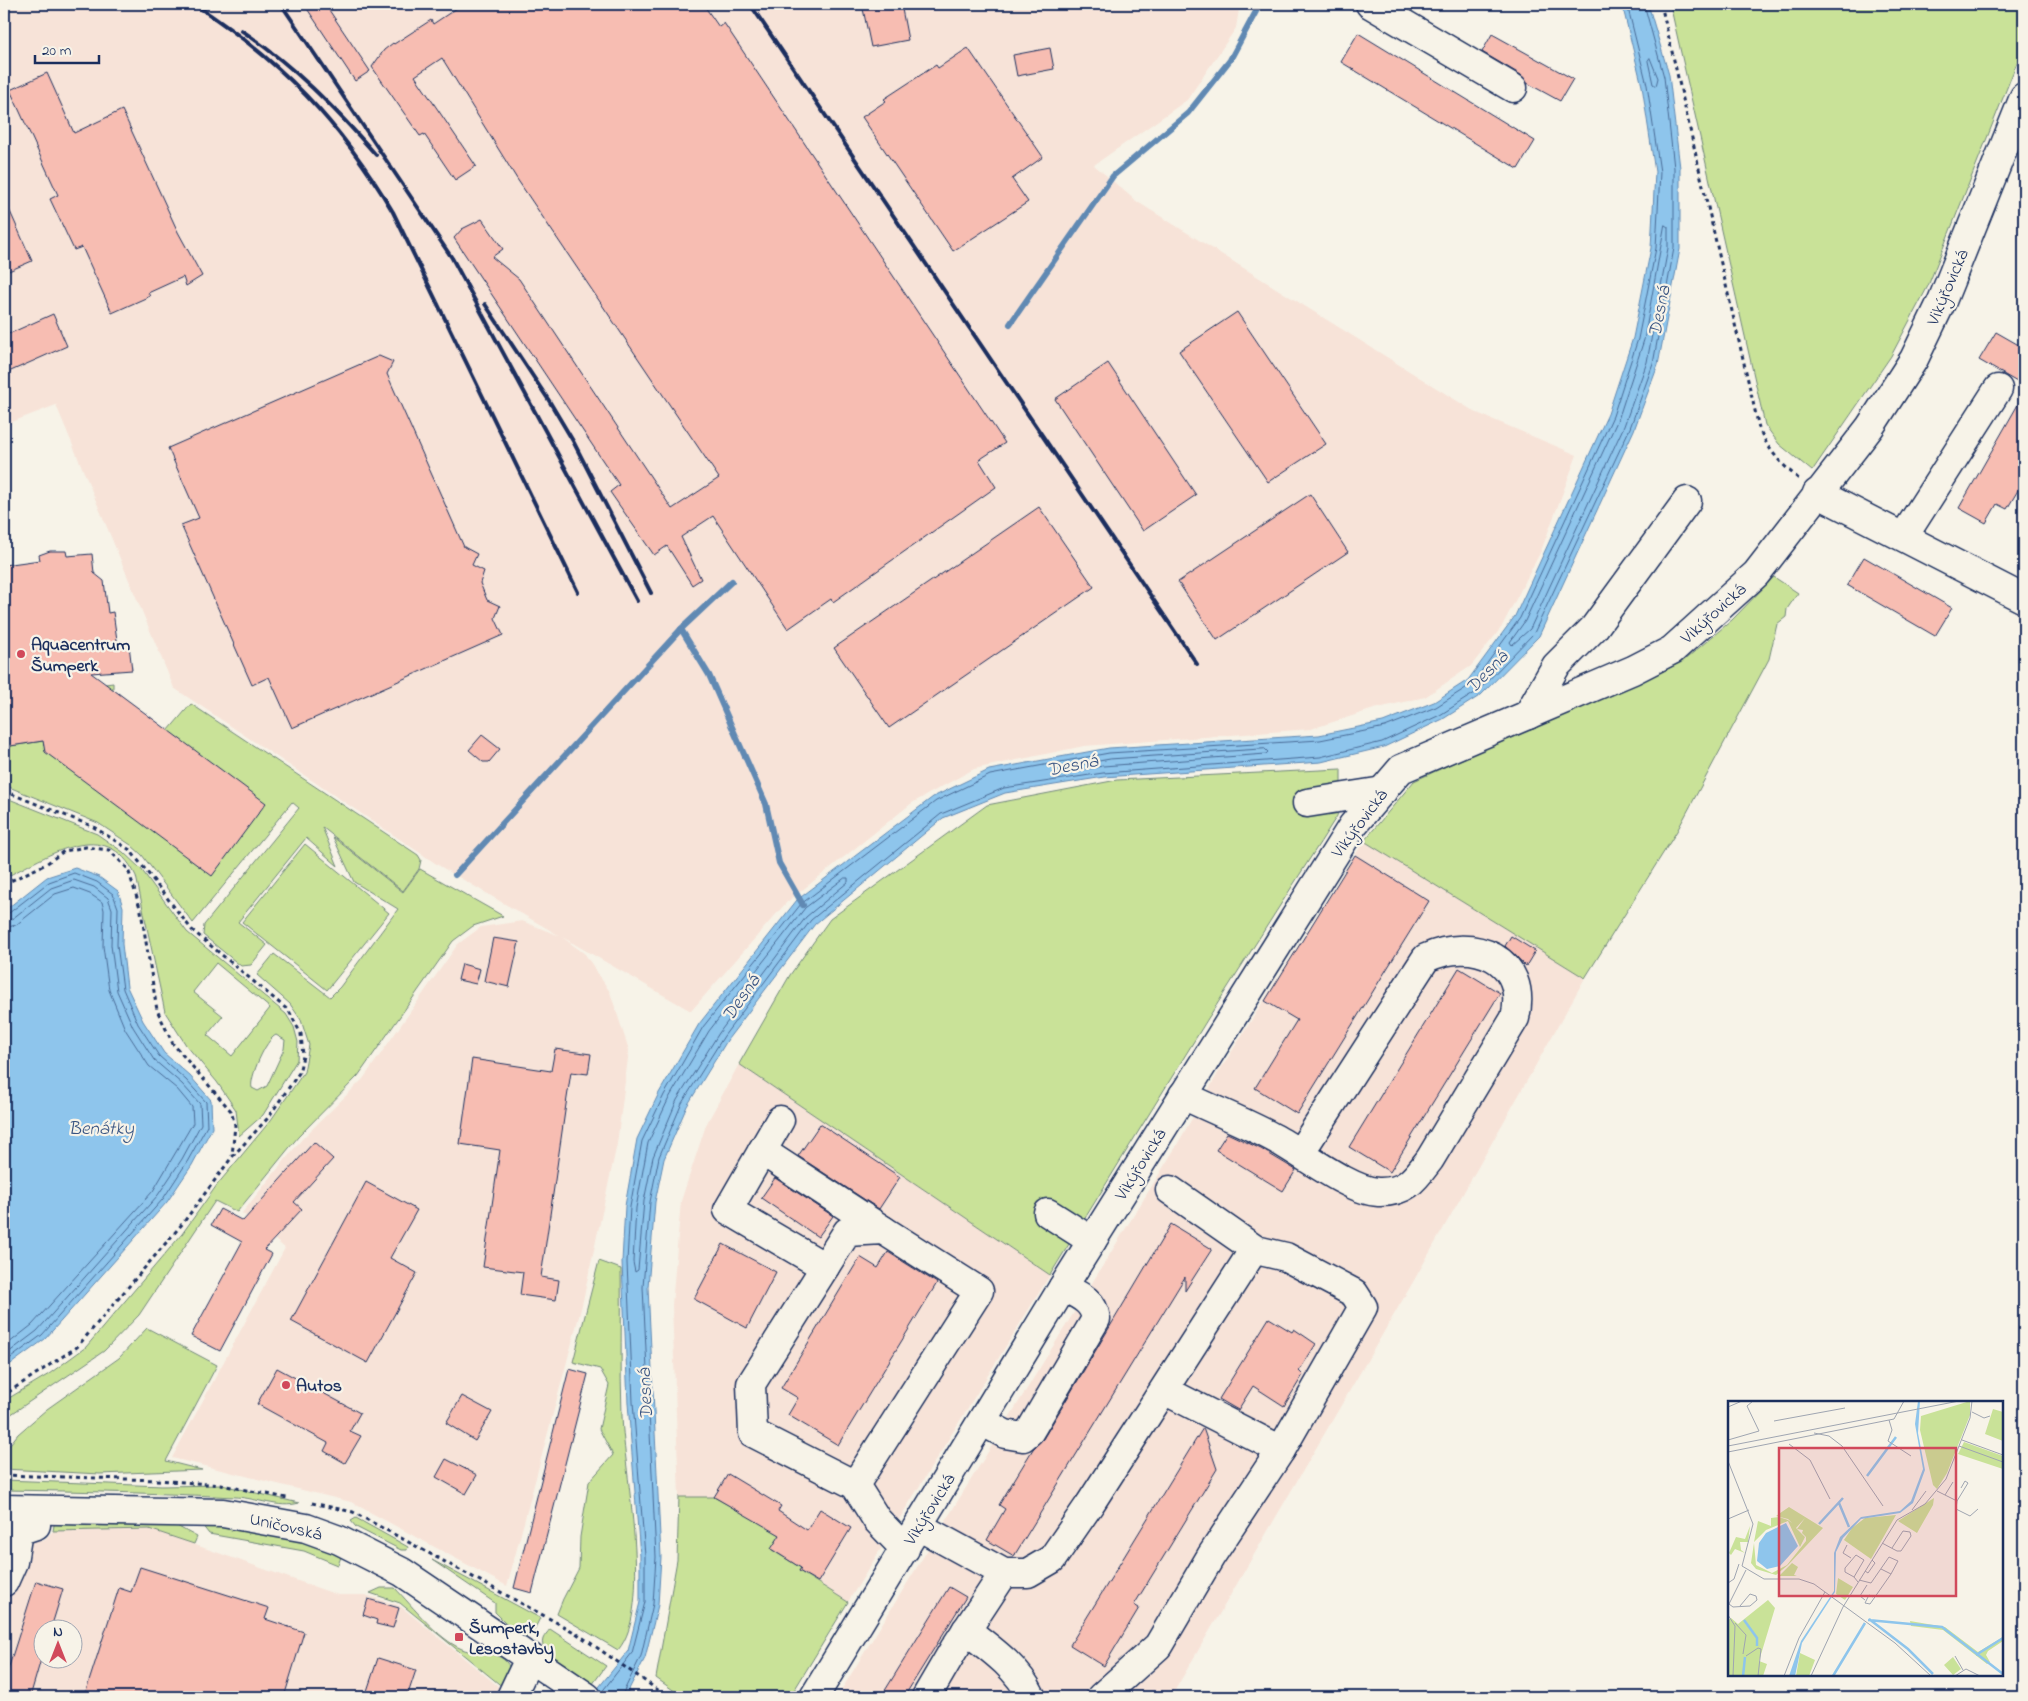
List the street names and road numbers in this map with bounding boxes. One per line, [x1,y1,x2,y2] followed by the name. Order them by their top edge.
[1921,246,1977,331] street label: Vikýřovická
[1675,578,1753,652] street label: Vikýřovická
[1325,784,1395,865] street label: Vikýřovická
[1109,1124,1174,1207] street label: Vikýřovická
[898,1469,963,1552] street label: Vikýřovická
[247,1507,325,1549] street label: Uničovská

